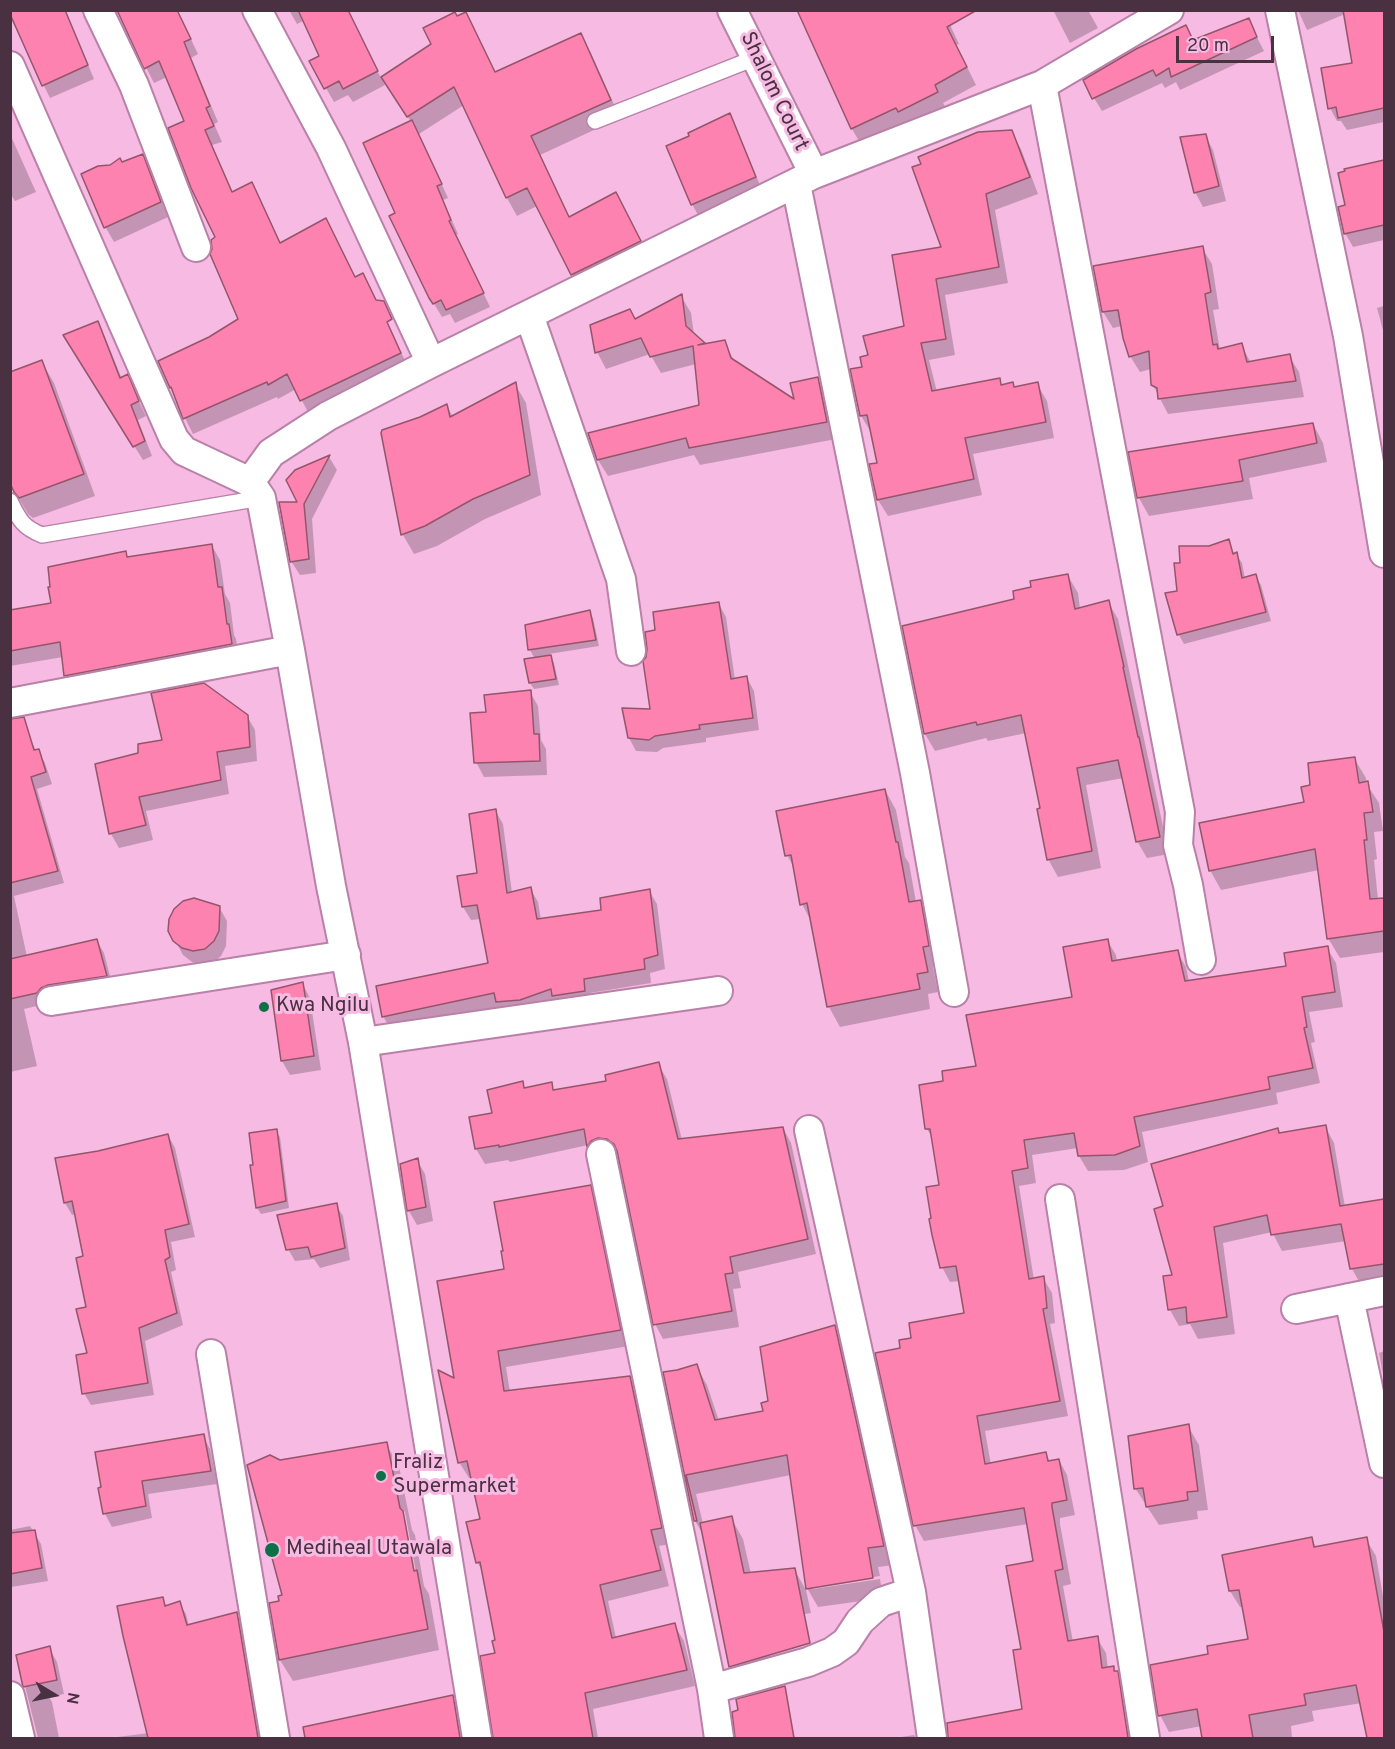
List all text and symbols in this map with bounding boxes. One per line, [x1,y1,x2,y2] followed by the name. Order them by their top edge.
[1179,24,1276,62] scale bar
[733,28,813,156] street label: Shalom Court
[1187,35,1229,58] text: 20 m
[276,994,369,1020] place label: Kwa Ngilu
[257,1000,271,1014] marker: Kwa Ngilu
[393,1451,516,1501] place label: Fraliz Supermarket
[374,1469,388,1483] marker: Fraliz Supermarket
[286,1537,452,1563] place label: Mediheal Utawala
[263,1541,281,1559] marker: Mediheal Utawala
[24,1665,84,1725] north arrow
[61,1691,83,1706] text: N

